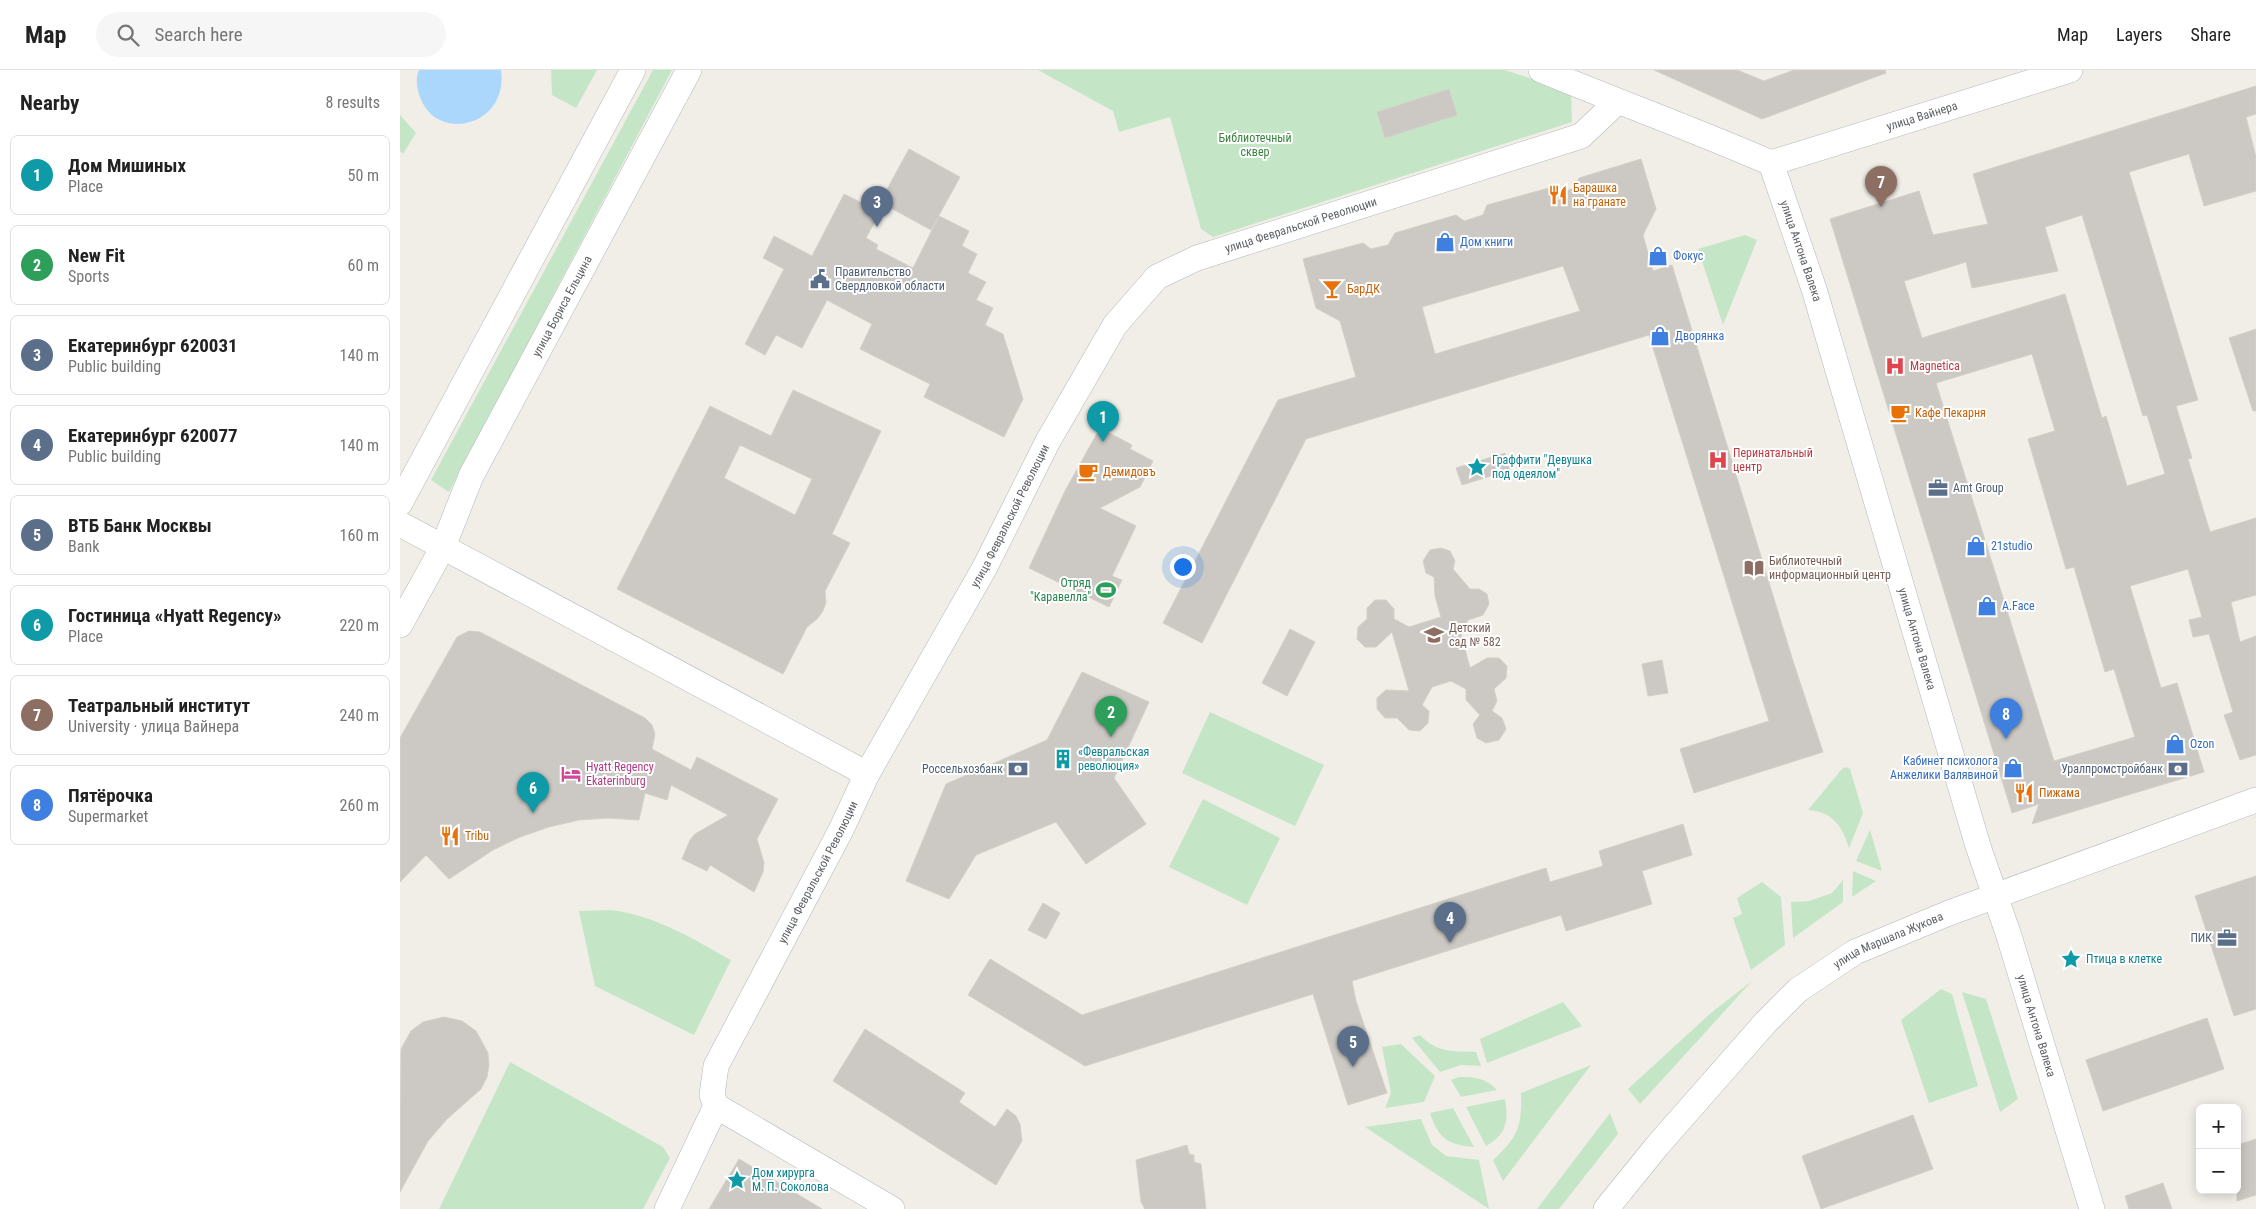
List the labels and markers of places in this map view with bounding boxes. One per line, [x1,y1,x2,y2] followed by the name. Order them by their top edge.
[1865,166,1897,207] pin: 7
[1573,181,1626,209] place label: Барашка на гранате
[1547,184,1569,206] restaurant icon: Барашка на гранате
[861,186,893,227] pin: 3
[1434,231,1456,253] shop icon: Дом книги
[1460,235,1513,249] place label: Дом книги
[1647,245,1669,267] shop icon: Фокус
[1673,249,1704,263] place label: Фокус
[835,265,945,293] place label: Правительство Свердловкой области
[809,268,831,290] public building icon: Правительство Свердловкой области
[1321,278,1343,300] bar icon: БарДК
[1347,282,1380,296] place label: БарДК
[1649,325,1671,347] shop icon: Дворянка
[1675,329,1725,343] place label: Дворянка
[1884,355,1906,377] hospital icon: Magnetica
[1910,359,1960,373] place label: Magnetica
[1087,401,1119,442] pin: 1
[1889,402,1911,424] cafe icon: Кафе Пекарня
[1915,406,1986,420] place label: Кафе Пекарня
[1733,446,1813,474] place label: Перинатальный центр
[1707,449,1729,471] hospital icon: Перинатальный центр
[1492,453,1592,481] place label: Граффити "Девушка под одеялом"
[1466,456,1488,478] place icon: Граффити "Девушка под одеялом"
[1077,461,1099,483] cafe icon: Демидовъ
[1103,465,1156,479] place label: Демидовъ
[1927,477,1949,499] office icon: Аmt Group
[1953,481,2004,495] place label: Аmt Group
[1965,535,1987,557] shop icon: 21studio
[1991,539,2032,553] place label: 21studio
[1769,554,1891,582] place label: Библиотечный информационный центр
[1743,557,1765,579] library icon: Библиотечный информационный центр
[1030,576,1092,604] place label: Отряд "Каравелла"
[1095,579,1117,601] sports icon: Отряд "Каравелла"
[1976,595,1998,617] shop icon: А.Face
[2002,599,2035,613] place label: А.Face
[1449,621,1501,649] place label: Детский сад № 582
[1423,624,1445,646] school or university icon: Детский сад № 582
[1095,696,1127,737] pin: 2
[1990,698,2022,739] pin: 8
[2164,733,2186,755] shop icon: Ozon
[2190,737,2214,751] place label: Ozon
[1078,745,1149,773] place label: «Февральская революция»
[1052,748,1074,770] building icon: «Февральская революция»
[1890,754,1998,782] place label: Кабинет психолога Анжелики Валявиной
[2002,757,2024,779] shop icon: Кабинет психолога Анжелики Валявиной
[1007,758,1029,780] bank icon: Россельхозбанк
[2167,758,2189,780] bank icon: Уралпромстройбанк
[586,760,654,788] place label: Hyatt Regency Ekaterinburg
[922,762,1003,776] place label: Россельхозбанк
[2061,762,2163,776] place label: Уралпромстройбанк
[560,763,582,785] hotel icon: Hyatt Regency Ekaterinburg
[517,772,549,813] pin: 6
[2013,782,2035,804] restaurant icon: Пижама
[2039,786,2080,800] place label: Пижама
[439,825,461,847] restaurant icon: Tribu
[465,829,489,843] place label: Tribu
[1434,902,1466,943] pin: 4
[2216,927,2238,949] office icon: ПИК
[2190,931,2212,945] place label: ПИК
[2060,948,2082,970] place icon: Птица в клетке
[2086,952,2162,966] place label: Птица в клетке
[1337,1026,1369,1067] pin: 5
[752,1166,829,1194] place label: Дом хирурга М. П. Соколова
[726,1169,748,1191] place icon: Дом хирурга М. П. Соколова

